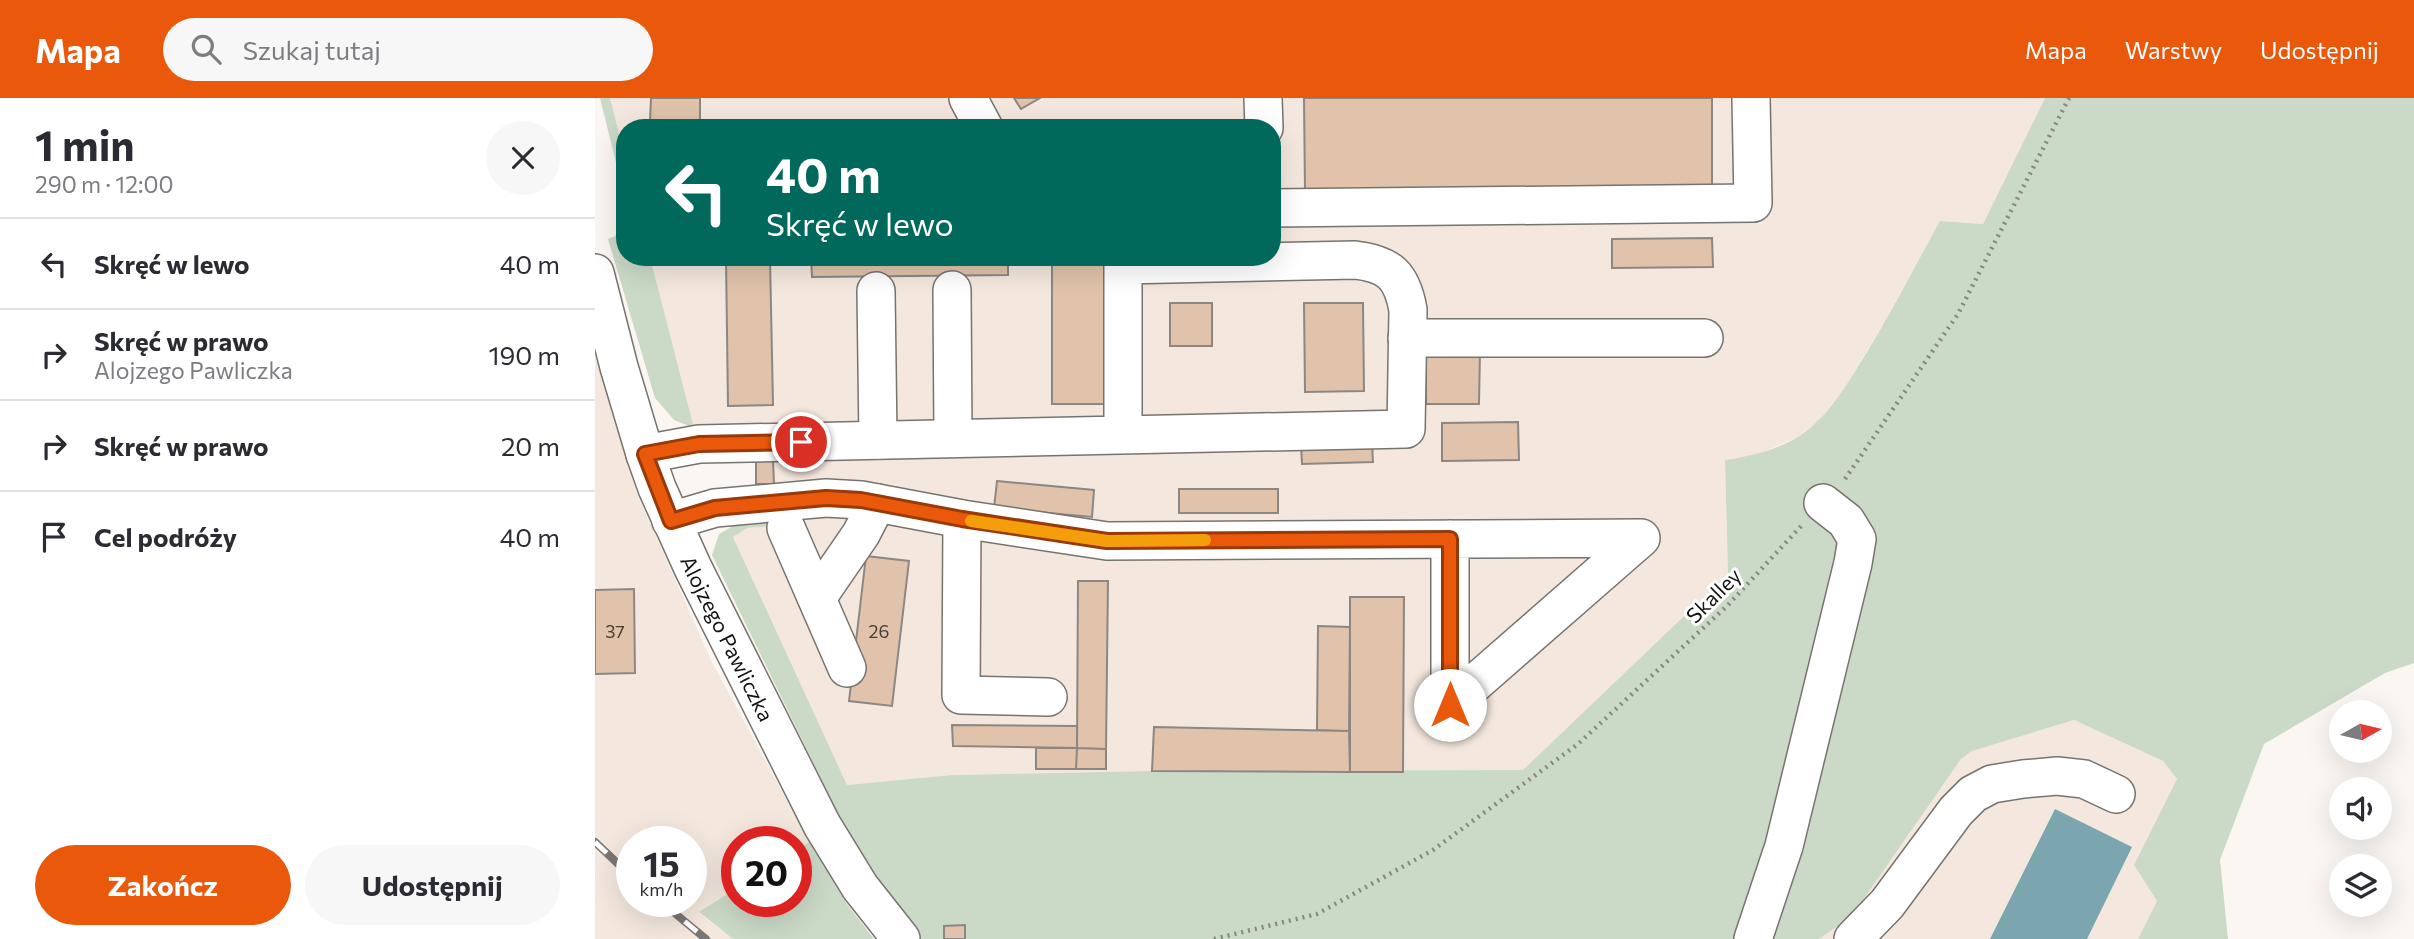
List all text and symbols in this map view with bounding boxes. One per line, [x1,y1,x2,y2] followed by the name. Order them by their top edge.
[163,18,653,81] search box
[35,29,121,70] text: Mapa
[187,30,225,68] icon: search
[243,34,381,65] text: Szukaj tutaj
[2025,35,2087,64] text: Mapa
[2125,35,2222,64] text: Warstwy
[2260,35,2379,64] text: Udostępnij
[35,118,135,170] text: 1 min
[486,121,560,195] button: close
[766,143,881,203] text: 40 m
[651,147,742,238] icon: left
[35,170,173,198] text: 290 m · 12:00
[766,203,954,243] text: Skręć w lewo
[35,245,73,283] icon: left
[94,248,250,279] text: Skręć w lewo
[500,248,560,279] text: 40 m
[94,325,269,356] text: Skręć w prawo
[35,336,73,374] icon: right
[488,339,560,370] text: 190 m
[94,356,293,384] text: Alojzego Pawliczka
[771,412,831,472] pin
[782,423,820,461] icon: arrive
[35,427,73,465] icon: right
[94,430,269,461] text: Skręć w prawo
[501,430,560,461] text: 20 m
[35,518,73,556] icon: arrive
[94,521,237,552] text: Cel podróży
[500,521,560,552] text: 40 m
[676,551,780,725] street label: Alojzego Pawliczka
[1680,562,1746,628] street label: Skalley
[605,620,625,642] house number: 37
[869,620,889,642] house number: 26
[1413,668,1487,742] position arrow
[2329,700,2392,763] north arrow
[2329,700,2392,917] map controls
[2329,777,2392,840] button: sound
[721,826,812,917] speed limit sign: 20
[643,841,680,884] text: 15
[35,845,291,925] button: Zakończ
[305,845,560,925] button: Udostępnij
[2329,854,2392,917] button: layers
[640,878,683,900] text: km/h

